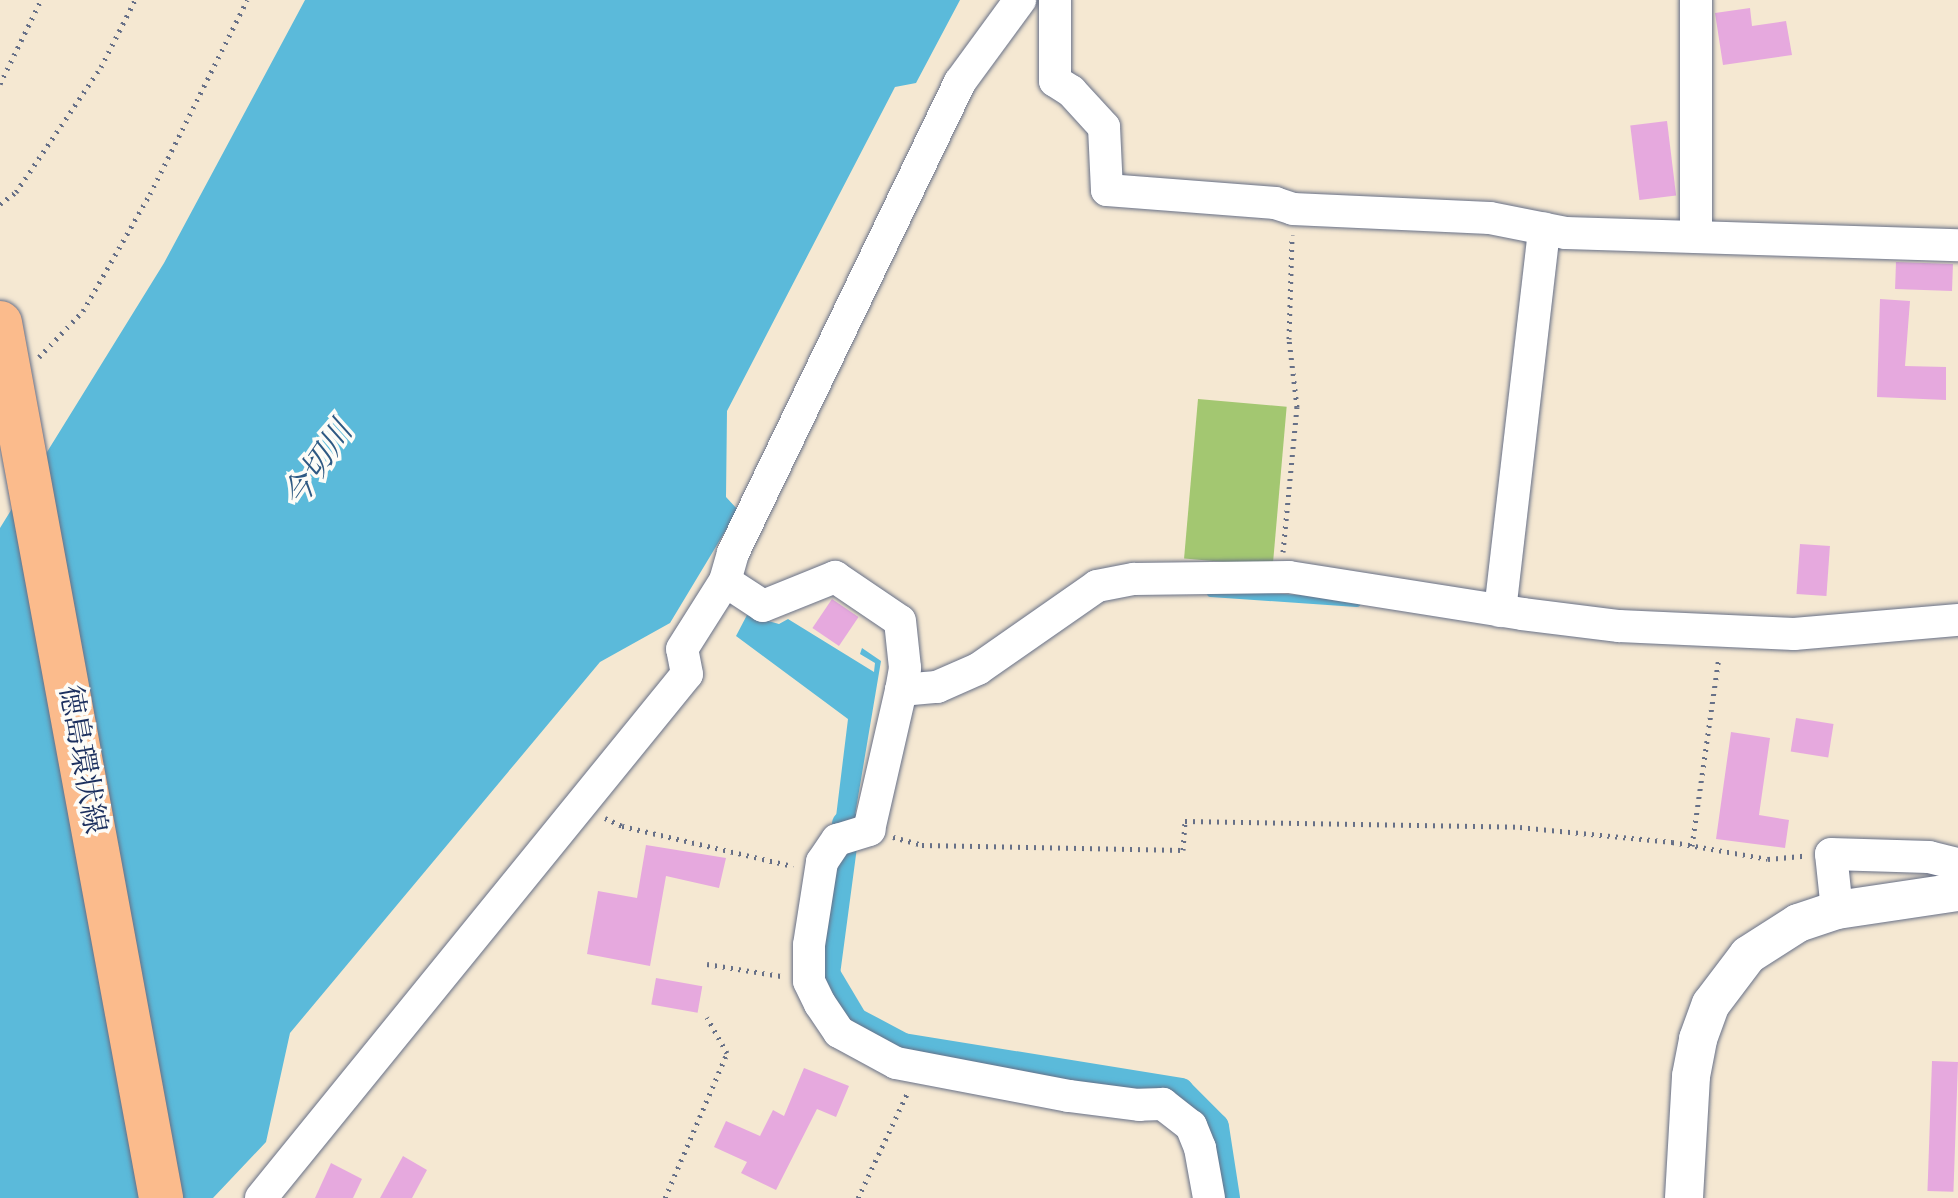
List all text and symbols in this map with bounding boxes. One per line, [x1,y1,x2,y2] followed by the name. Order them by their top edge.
[277,415,363,517] water label: 今切川
[49,683,111,837] street label: 徳島環状線

